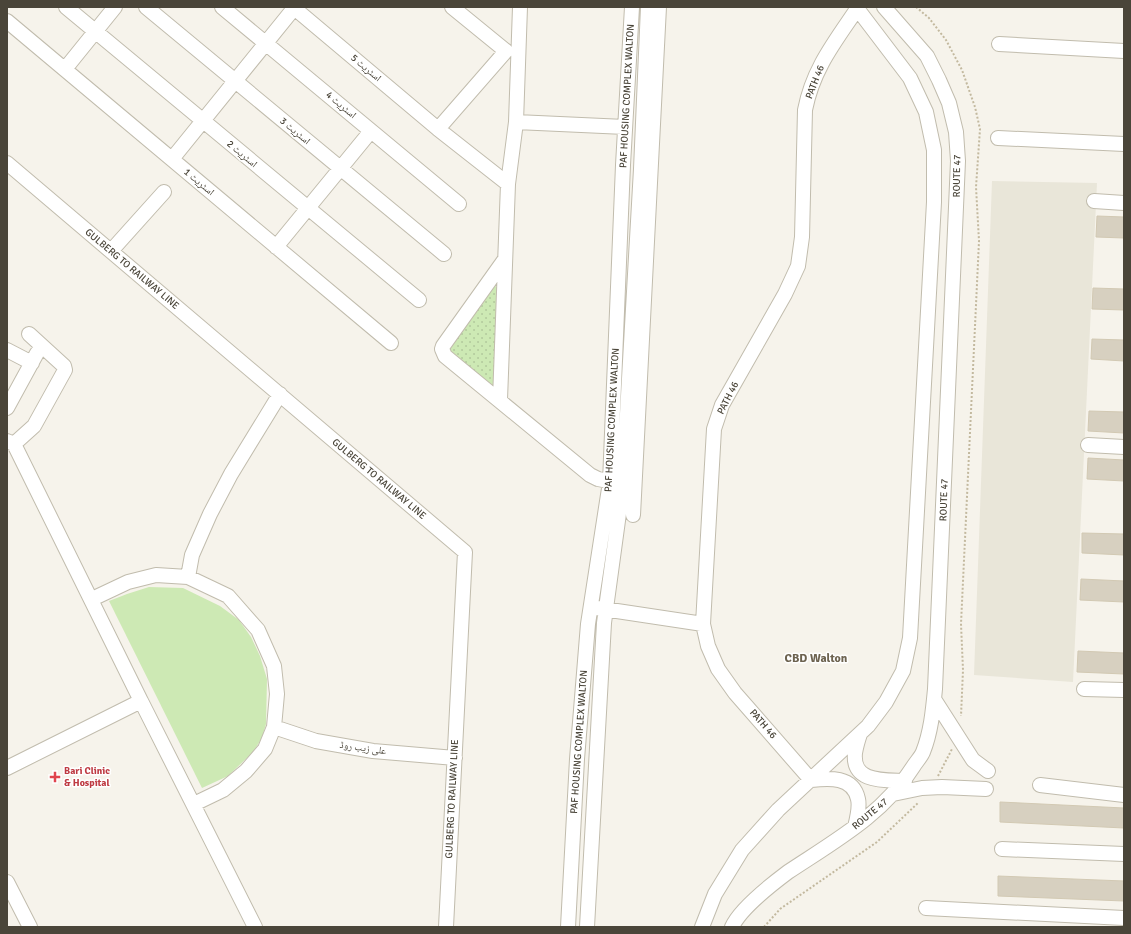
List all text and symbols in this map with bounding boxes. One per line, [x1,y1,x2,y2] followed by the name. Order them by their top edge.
[617,24,637,168] street label: PAF HOUSING COMPLEX WALTON
[348,52,384,84] street label: اسٹریٹ 5
[803,63,827,101] street label: PATH 46
[323,89,359,121] street label: اسٹریٹ 4
[277,115,313,147] street label: اسٹریٹ 3
[224,138,260,170] street label: اسٹریٹ 2
[951,155,963,197] street label: ROUTE 47
[181,166,217,198] street label: اسٹریٹ 1
[83,226,182,312] street label: GULBERG TO RAILWAY LINE
[602,348,622,492] street label: PAF HOUSING COMPLEX WALTON
[715,380,741,416] street label: PATH 46
[330,436,429,522] street label: GULBERG TO RAILWAY LINE
[937,478,951,522] street label: ROUTE 47
[785,651,848,666] district label: CBD Walton
[568,670,590,814] street label: PAF HOUSING COMPLEX WALTON
[747,707,779,741] street label: PATH 46
[339,739,387,757] street label: علی زیب روڈ
[443,739,461,859] street label: GULBERG TO RAILWAY LINE
[64,765,110,789] place label: Bari Clinic & Hospital
[49,771,61,783] marker: Bari Clinic & Hospital
[850,796,890,832] street label: ROUTE 47

